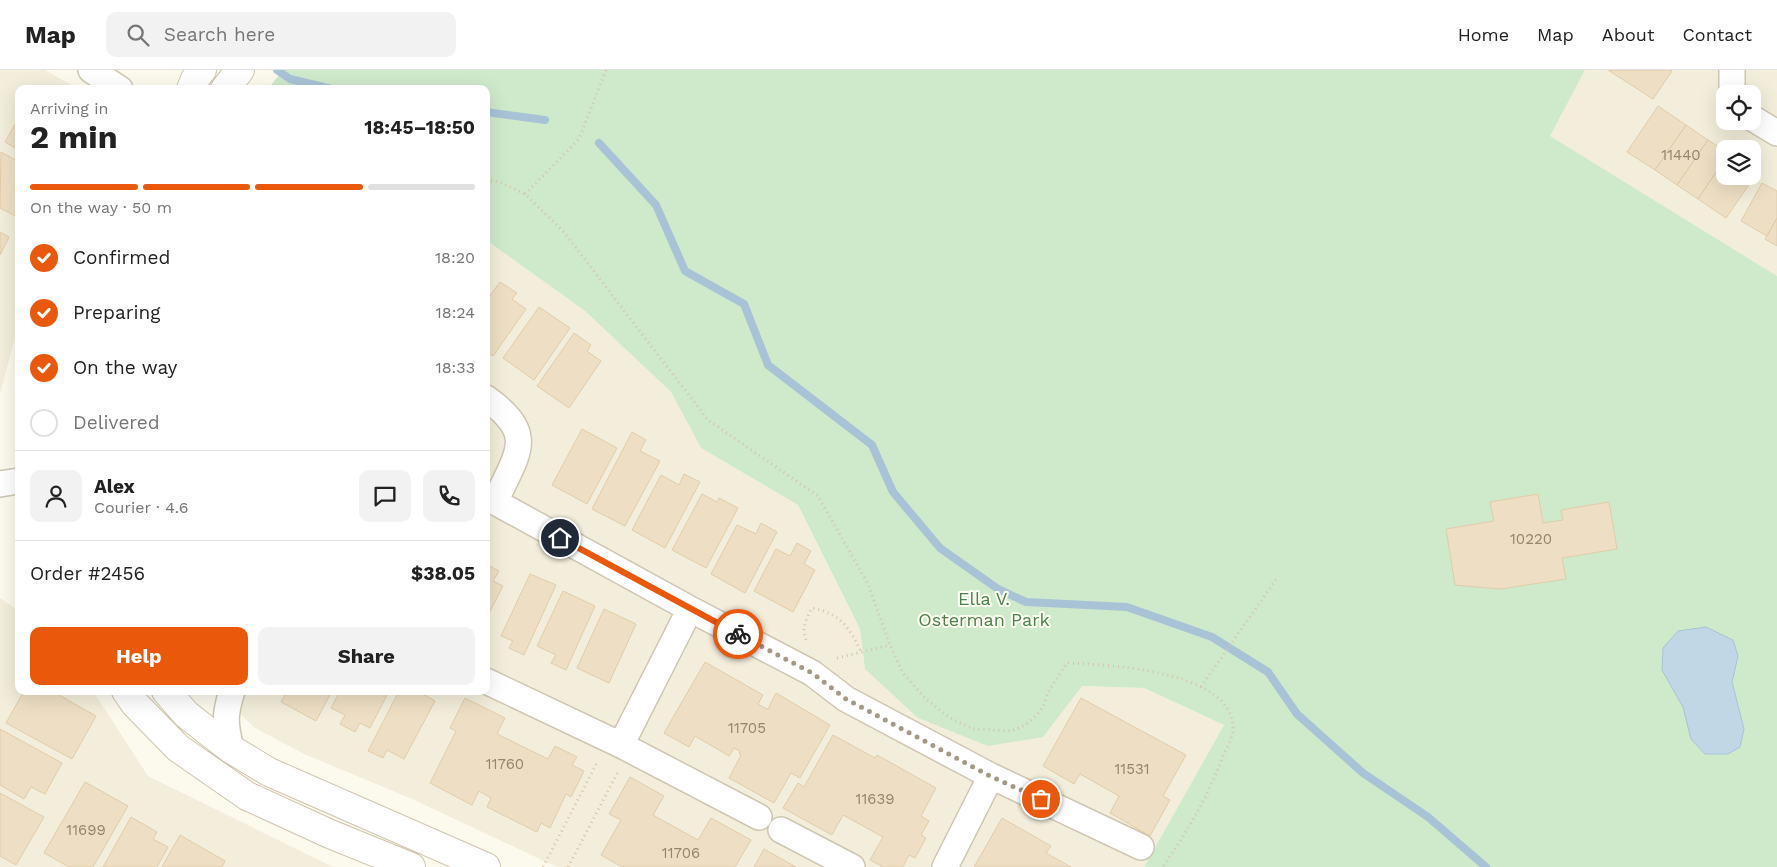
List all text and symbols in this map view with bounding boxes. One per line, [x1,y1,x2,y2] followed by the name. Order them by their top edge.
[106,12,456,57] search box
[25,21,76,49] text: Map
[124,21,152,49] icon: search
[164,23,275,46] text: Search here
[1458,24,1509,45] text: Home
[1537,24,1574,45] text: Map
[1602,24,1654,45] text: About
[1682,24,1752,45] text: Contact
[1716,85,1761,185] map controls
[1716,85,1761,130] button: locate
[30,99,108,118] text: Arriving in
[364,116,475,139] text: 18:45–18:50
[30,118,118,156] text: 2 min
[1716,140,1761,185] button: layers
[1661,146,1701,164] house number: 11440
[30,198,172,217] text: On the way · 50 m
[30,244,58,272] icon: check
[73,246,170,269] text: Confirmed
[435,248,475,267] text: 18:20
[30,299,58,327] icon: check
[73,301,160,324] text: Preparing
[436,303,475,322] text: 18:24
[30,354,58,382] icon: check
[73,356,177,379] text: On the way
[436,358,475,377] text: 18:33
[73,411,160,434] text: Delivered
[30,470,82,522] button: person
[359,470,411,522] button: chat
[423,470,475,522] button: phone
[94,475,135,498] text: Alex
[94,498,189,517] text: Courier · 4.6
[539,517,581,559] pin
[546,524,574,552] icon: home
[1510,530,1552,548] house number: 10220
[30,562,145,585] text: Order #2456
[411,562,475,585] text: $38.05
[918,588,1050,630] park label: Ella V. Osterman Park
[713,609,763,659] courier
[724,620,752,648] icon: bike
[30,627,248,685] button: Help
[258,627,475,685] button: Share
[728,719,766,737] house number: 11705
[486,755,524,773] house number: 11760
[1114,760,1150,778] house number: 11531
[1020,778,1062,820] pin
[1027,785,1055,813] icon: bag
[856,790,894,808] house number: 11639
[66,821,106,839] house number: 11699
[662,844,700,862] house number: 11706

